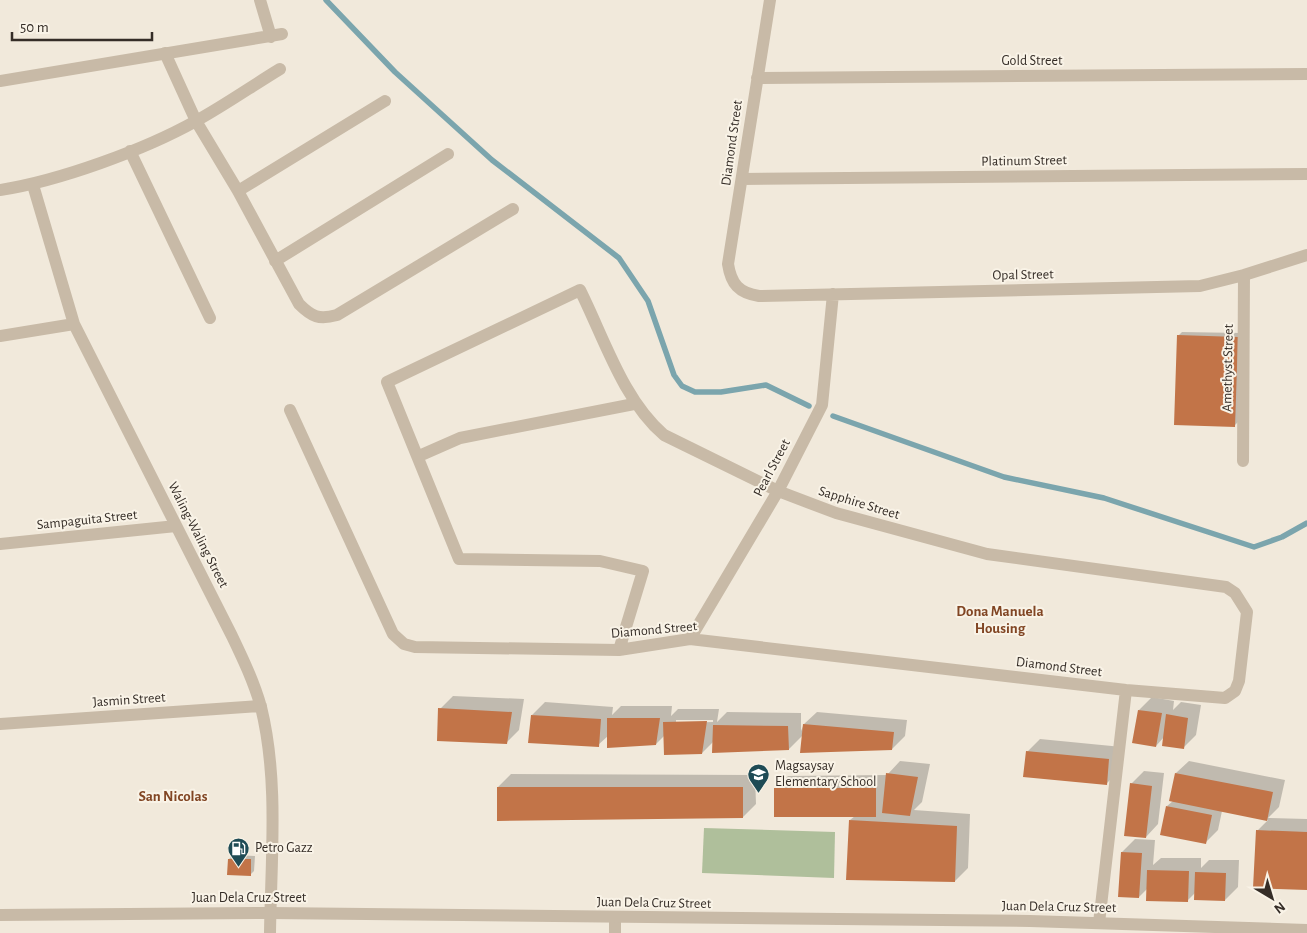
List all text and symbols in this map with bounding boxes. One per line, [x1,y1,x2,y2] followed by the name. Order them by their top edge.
[12,10,152,42] scale bar
[20,20,49,35] text: 50 m
[1002,54,1063,68] street label: Gold Street
[719,99,745,187] street label: Diamond Street
[981,153,1068,169] street label: Platinum Street
[992,267,1054,283] street label: Opal Street
[1220,323,1236,412] street label: Amethyst Street
[751,437,793,499] street label: Pearl Street
[165,480,231,591] street label: Waling-Waling Street
[817,484,902,522] street label: Sapphire Street
[36,508,138,532] street label: Sampaguita Street
[956,604,1044,636] district label: Dona Manuela Housing
[610,619,698,641] street label: Diamond Street
[1015,655,1103,679] street label: Diamond Street
[92,690,166,710] street label: Jasmin Street
[775,759,877,789] place label: Magsaysay Elementary School
[747,762,771,793] school or university icon: Magsaysay Elementary School
[138,789,208,804] district label: San Nicolas
[227,836,251,867] fuel station icon: Petro Gazz
[255,841,313,855] place label: Petro Gazz
[1247,873,1297,923] north arrow
[192,891,307,905] street label: Juan Dela Cruz Street
[597,895,712,911] street label: Juan Dela Cruz Street
[1002,899,1117,915] street label: Juan Dela Cruz Street
[1271,899,1288,916] text: N

